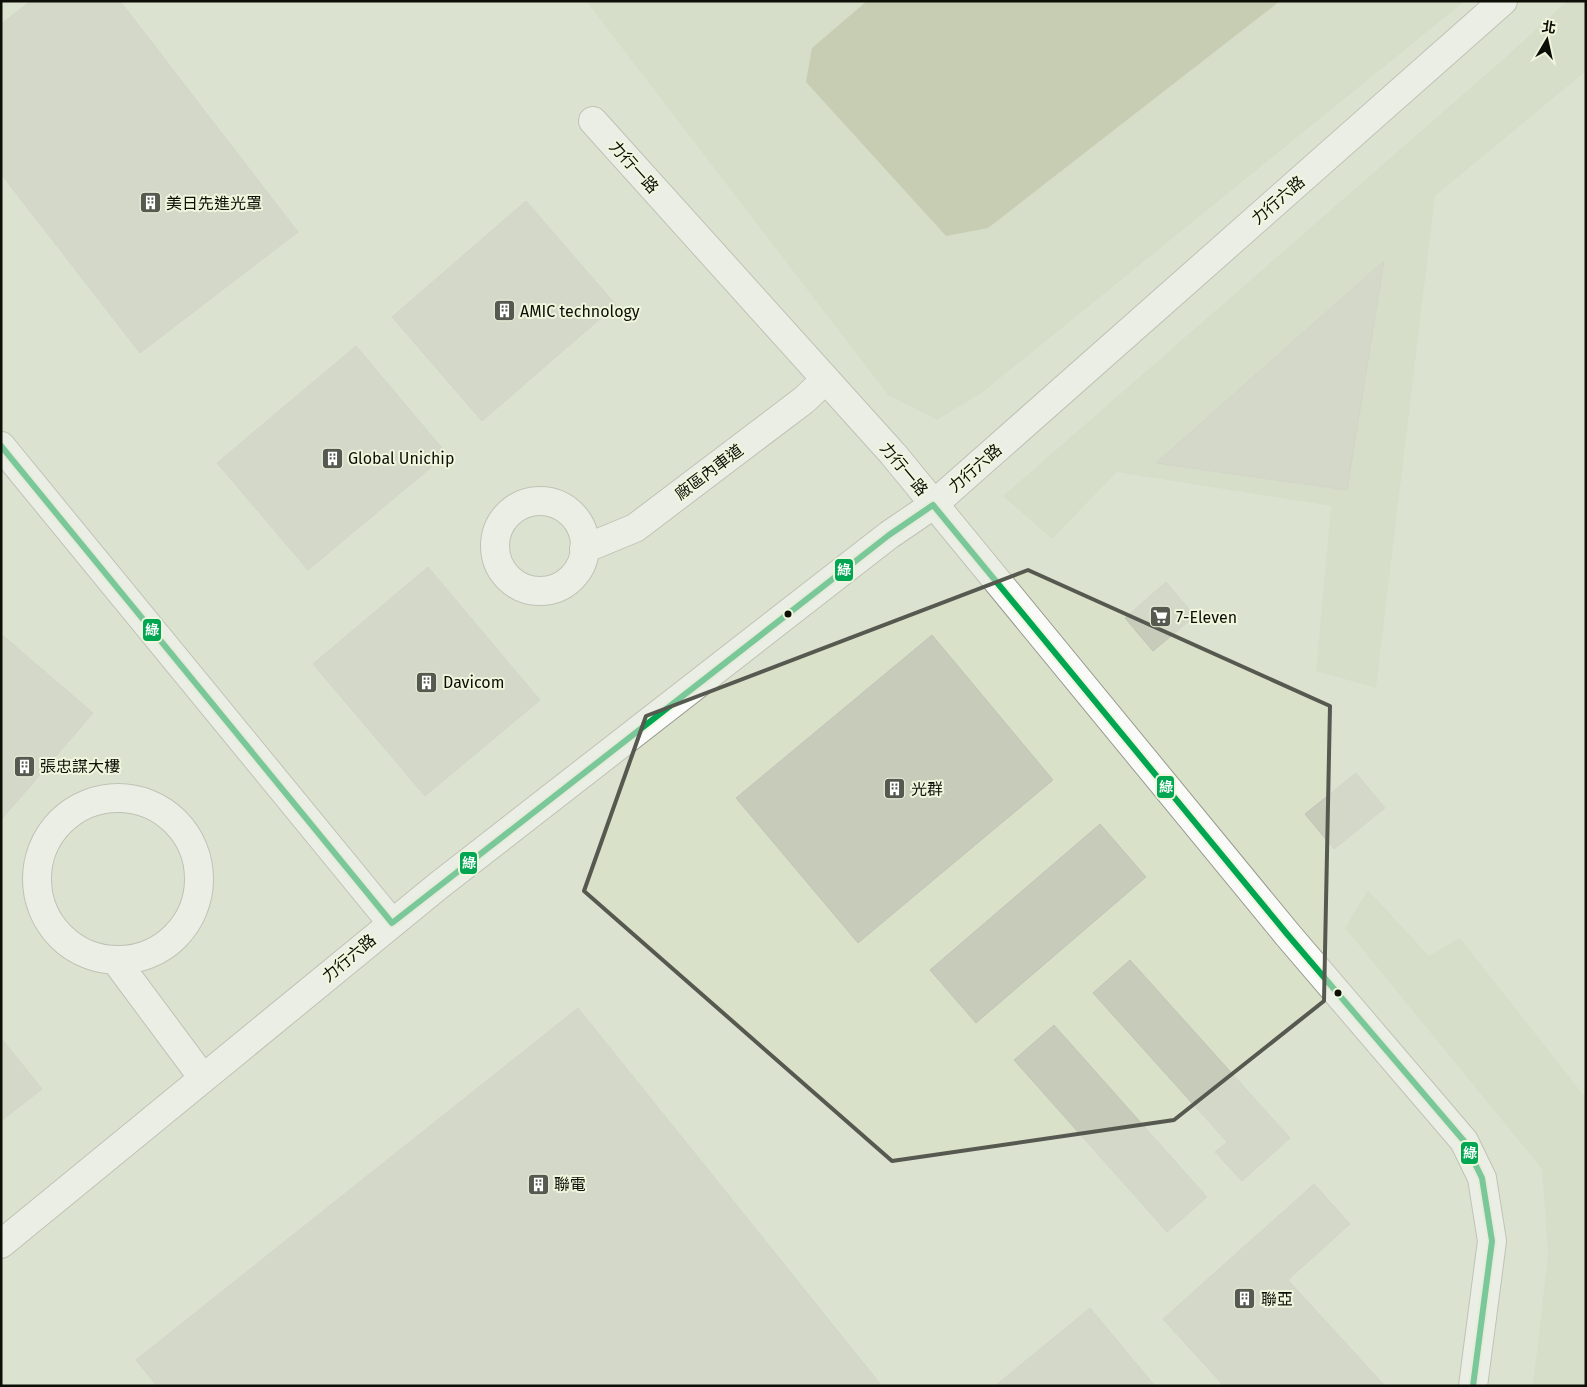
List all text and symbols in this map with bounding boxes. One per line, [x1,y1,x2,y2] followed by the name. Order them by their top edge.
[1522,15,1572,65] north arrow
[1541,18,1557,37] text: 北
[606,137,662,197] street label: 力行一路
[1248,172,1308,228] street label: 力行六路
[138,191,162,215] building icon: 美日先進光罩
[166,194,262,213] place label: 美日先進光罩
[492,299,516,323] building icon: AMIC technology
[520,302,640,321] place label: AMIC technology
[876,438,932,500] street label: 力行一路
[671,440,747,504] street label: 廠區內車道
[945,440,1005,496] street label: 力行六路
[320,446,344,470] building icon: Global Unichip
[348,449,454,468] place label: Global Unichip
[834,558,854,582] line badge: 綠
[837,562,851,579] text: 綠
[1148,605,1172,629] supermarket icon: 7-Eleven
[1176,608,1237,627] place label: 7-Eleven
[783,609,793,619] unlabelled marker
[142,618,162,642] line badge: 綠
[145,622,159,639] text: 綠
[415,670,439,694] building icon: Davicom
[443,673,504,692] place label: Davicom
[12,754,36,778] building icon: 張忠謀大樓
[40,757,120,776] place label: 張忠謀大樓
[1156,775,1175,799] line badge: 綠
[883,777,907,801] building icon: 光群
[1159,779,1173,796] text: 綠
[911,780,943,799] place label: 光群
[459,851,478,875] line badge: 綠
[462,855,476,872] text: 綠
[318,930,380,986] street label: 力行六路
[1333,988,1343,998] unlabelled marker
[1460,1141,1479,1165] line badge: 綠
[1463,1145,1477,1162] text: 綠
[526,1172,550,1196] building icon: 聯電
[554,1175,586,1194] place label: 聯電
[1233,1287,1257,1311] building icon: 聯亞
[1261,1290,1293,1309] place label: 聯亞

